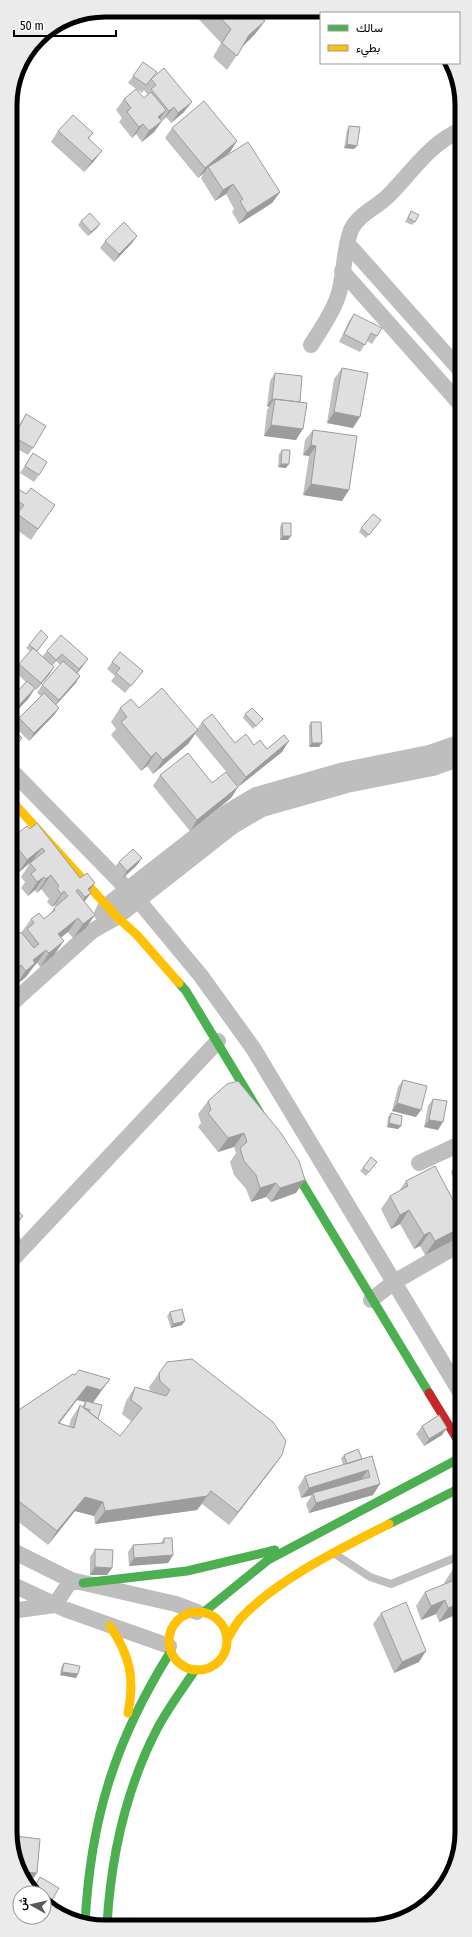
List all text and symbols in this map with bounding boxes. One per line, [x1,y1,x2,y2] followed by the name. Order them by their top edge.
[14,12,116,38] scale bar
[320,12,460,64] legend
[20,19,44,33] text: 50 m
[356,21,383,35] text: سالك
[356,41,380,58] text: بطيء
[12,1885,52,1925] north arrow
[15,1896,30,1911] text: ش

